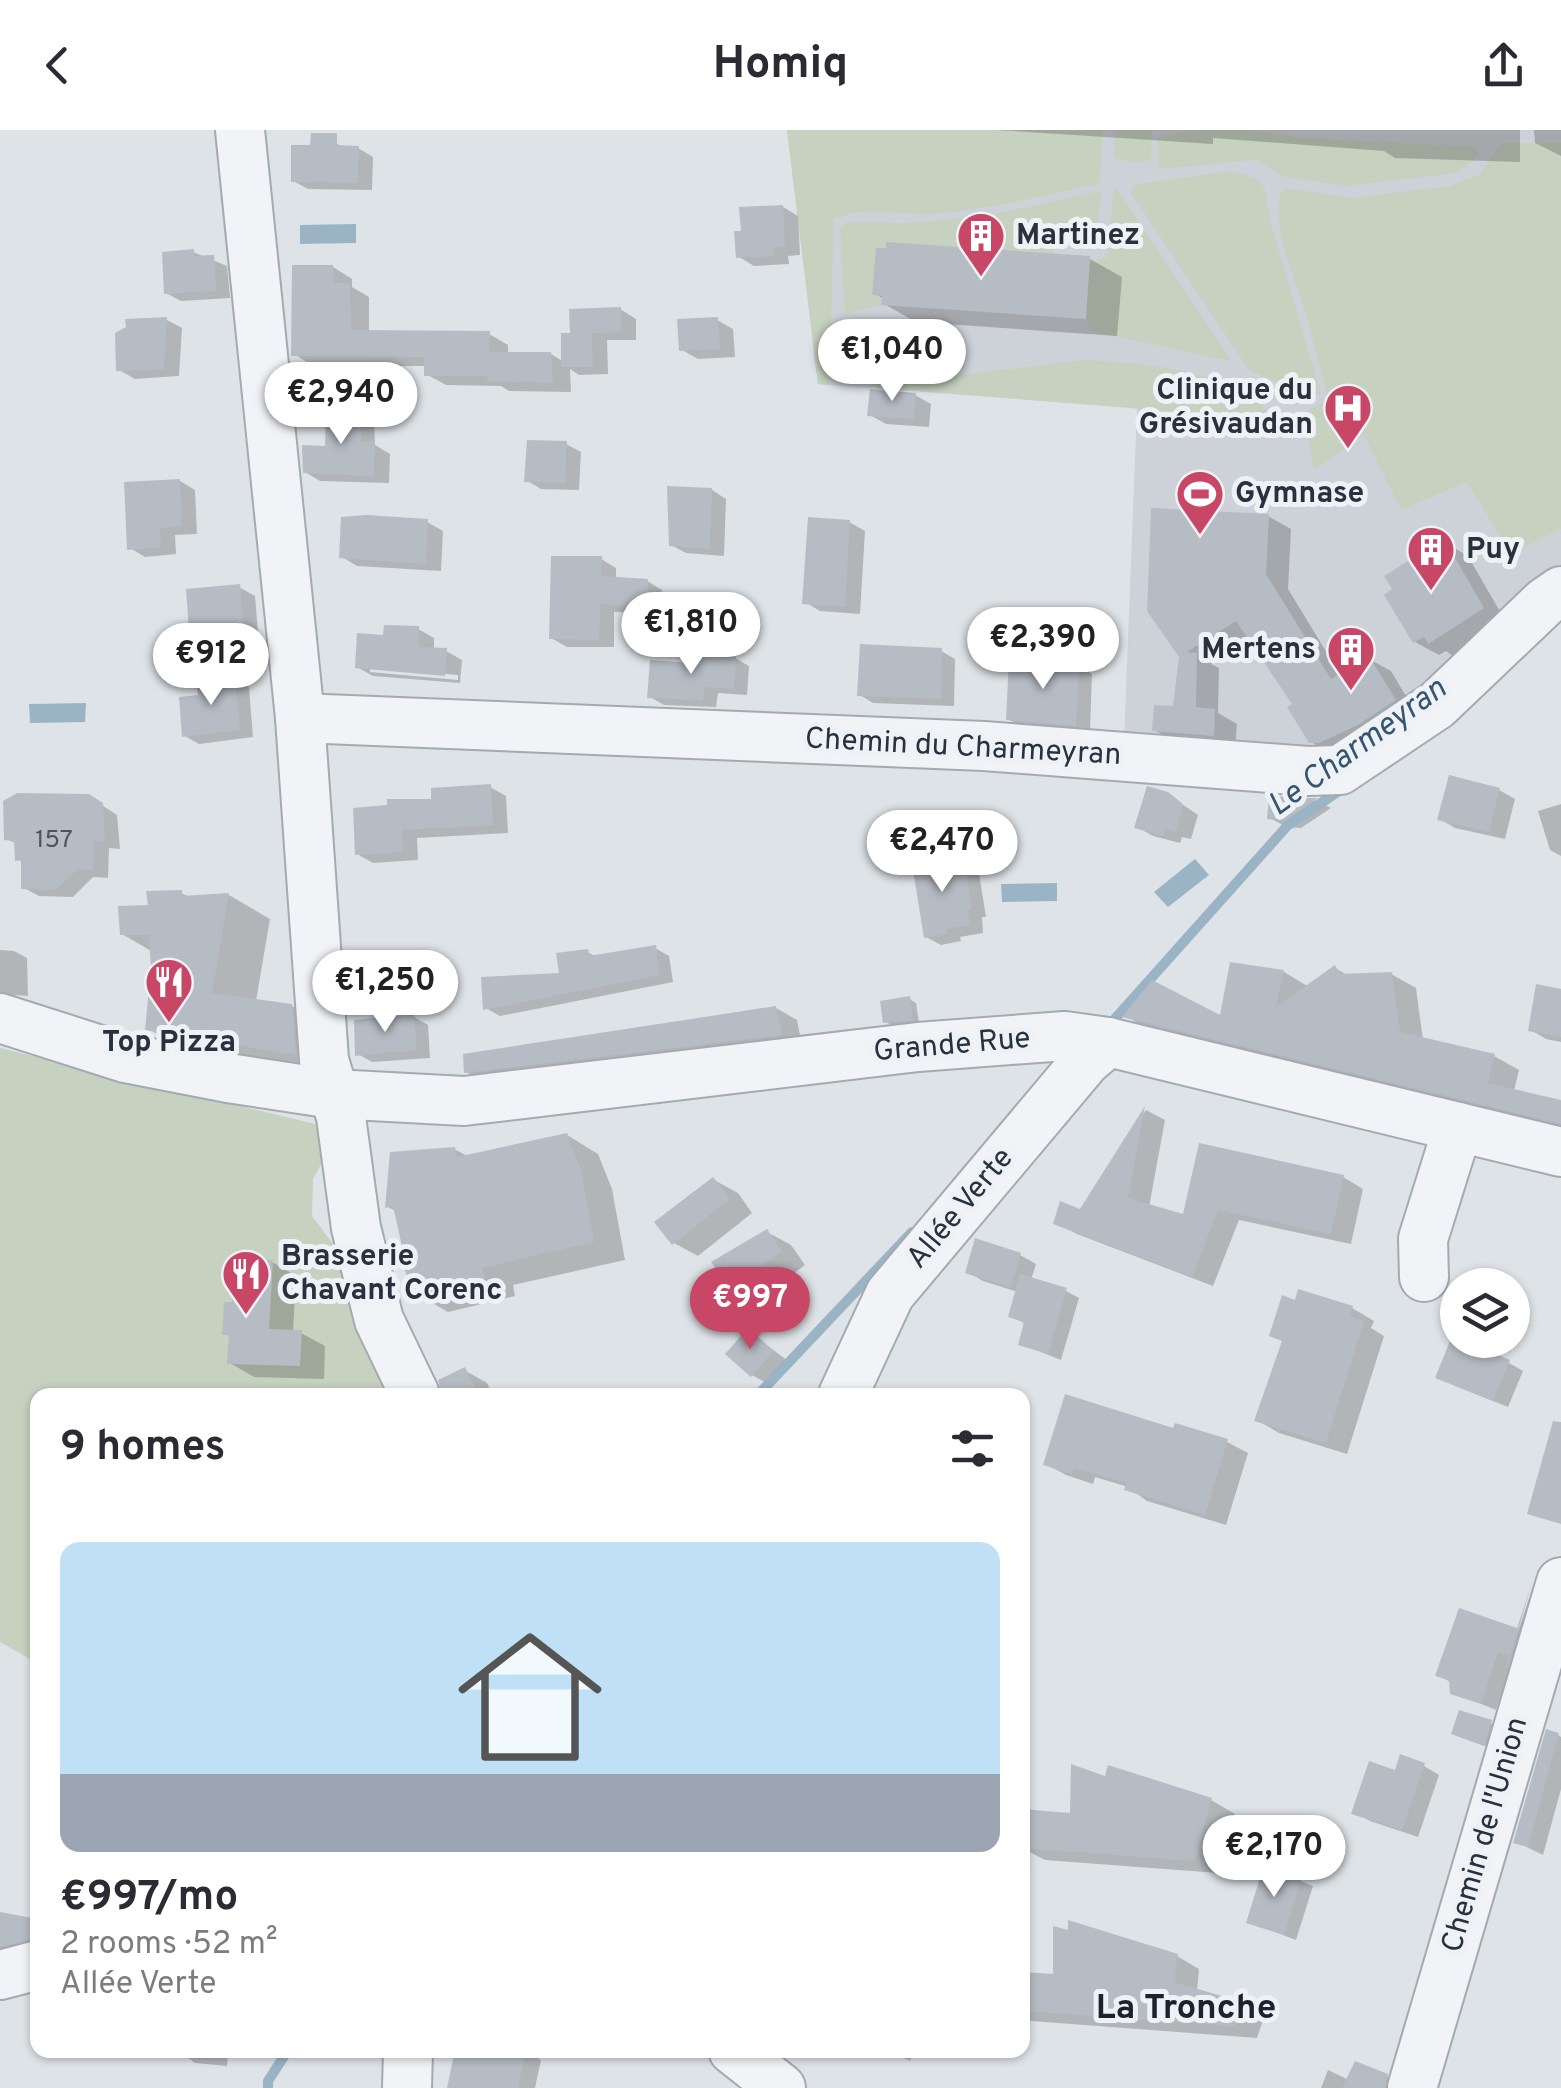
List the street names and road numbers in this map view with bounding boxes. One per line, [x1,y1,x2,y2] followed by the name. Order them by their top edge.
[804,721,1122,775] street label: Chemin du Charmeyran
[872,1021,1032,1071] street label: Grande Rue
[900,1141,1022,1277] street label: Allée Verte
[1435,1713,1537,1957] street label: Chemin de l'Union

